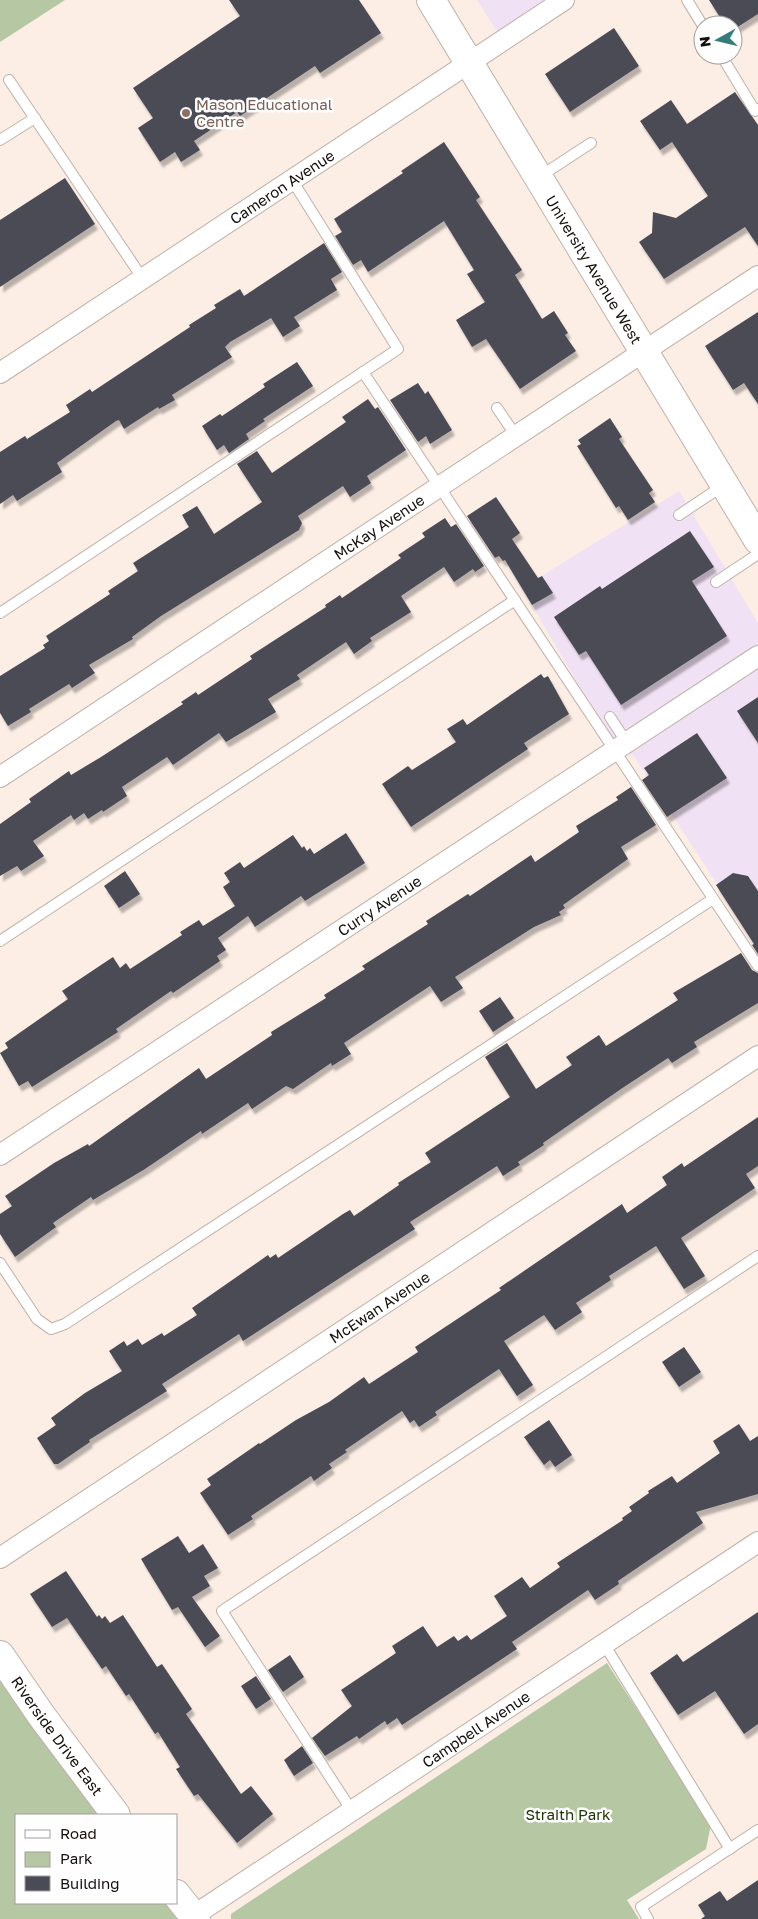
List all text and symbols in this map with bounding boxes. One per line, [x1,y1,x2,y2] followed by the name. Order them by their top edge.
[693,15,743,65] north arrow
[695,35,714,48] text: N
[196,95,333,130] place label: Mason Educational Centre
[180,107,192,119] marker: Mason Educational Centre
[226,145,338,228] street label: Cameron Avenue
[542,192,646,347] street label: University Avenue West
[330,490,428,563] street label: McKay Avenue
[334,871,425,939] street label: Curry Avenue
[326,1267,433,1346] street label: McEwan Avenue
[8,1673,107,1799] street label: Riverside Drive East
[418,1687,533,1771] street label: Campbell Avenue
[526,1805,611,1823] park label: Straith Park
[15,1814,178,1904] legend
[60,1824,97,1842] text: Road
[60,1849,93,1867] text: Park
[60,1874,120,1892] text: Building

